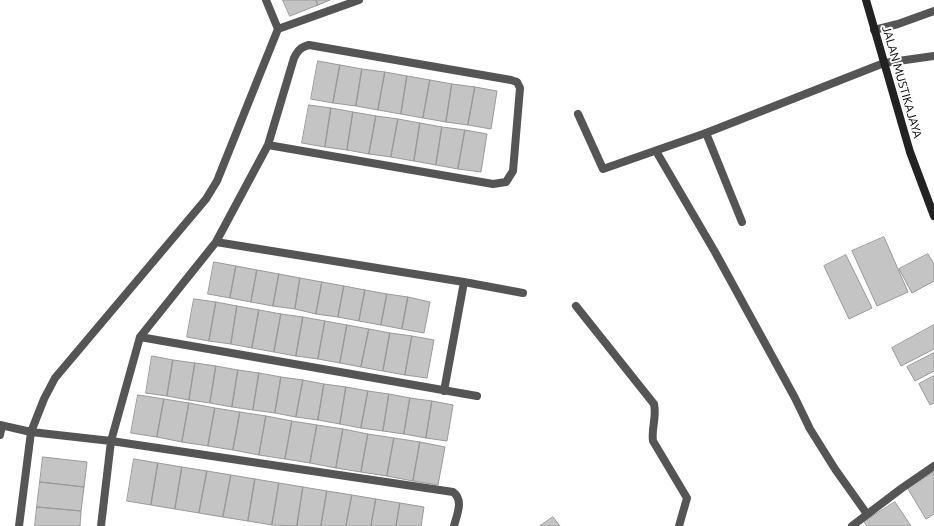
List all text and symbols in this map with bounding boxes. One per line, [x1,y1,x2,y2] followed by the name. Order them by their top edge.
[879,24,925,140] street label: JALAN MUSTIKAJAYA

